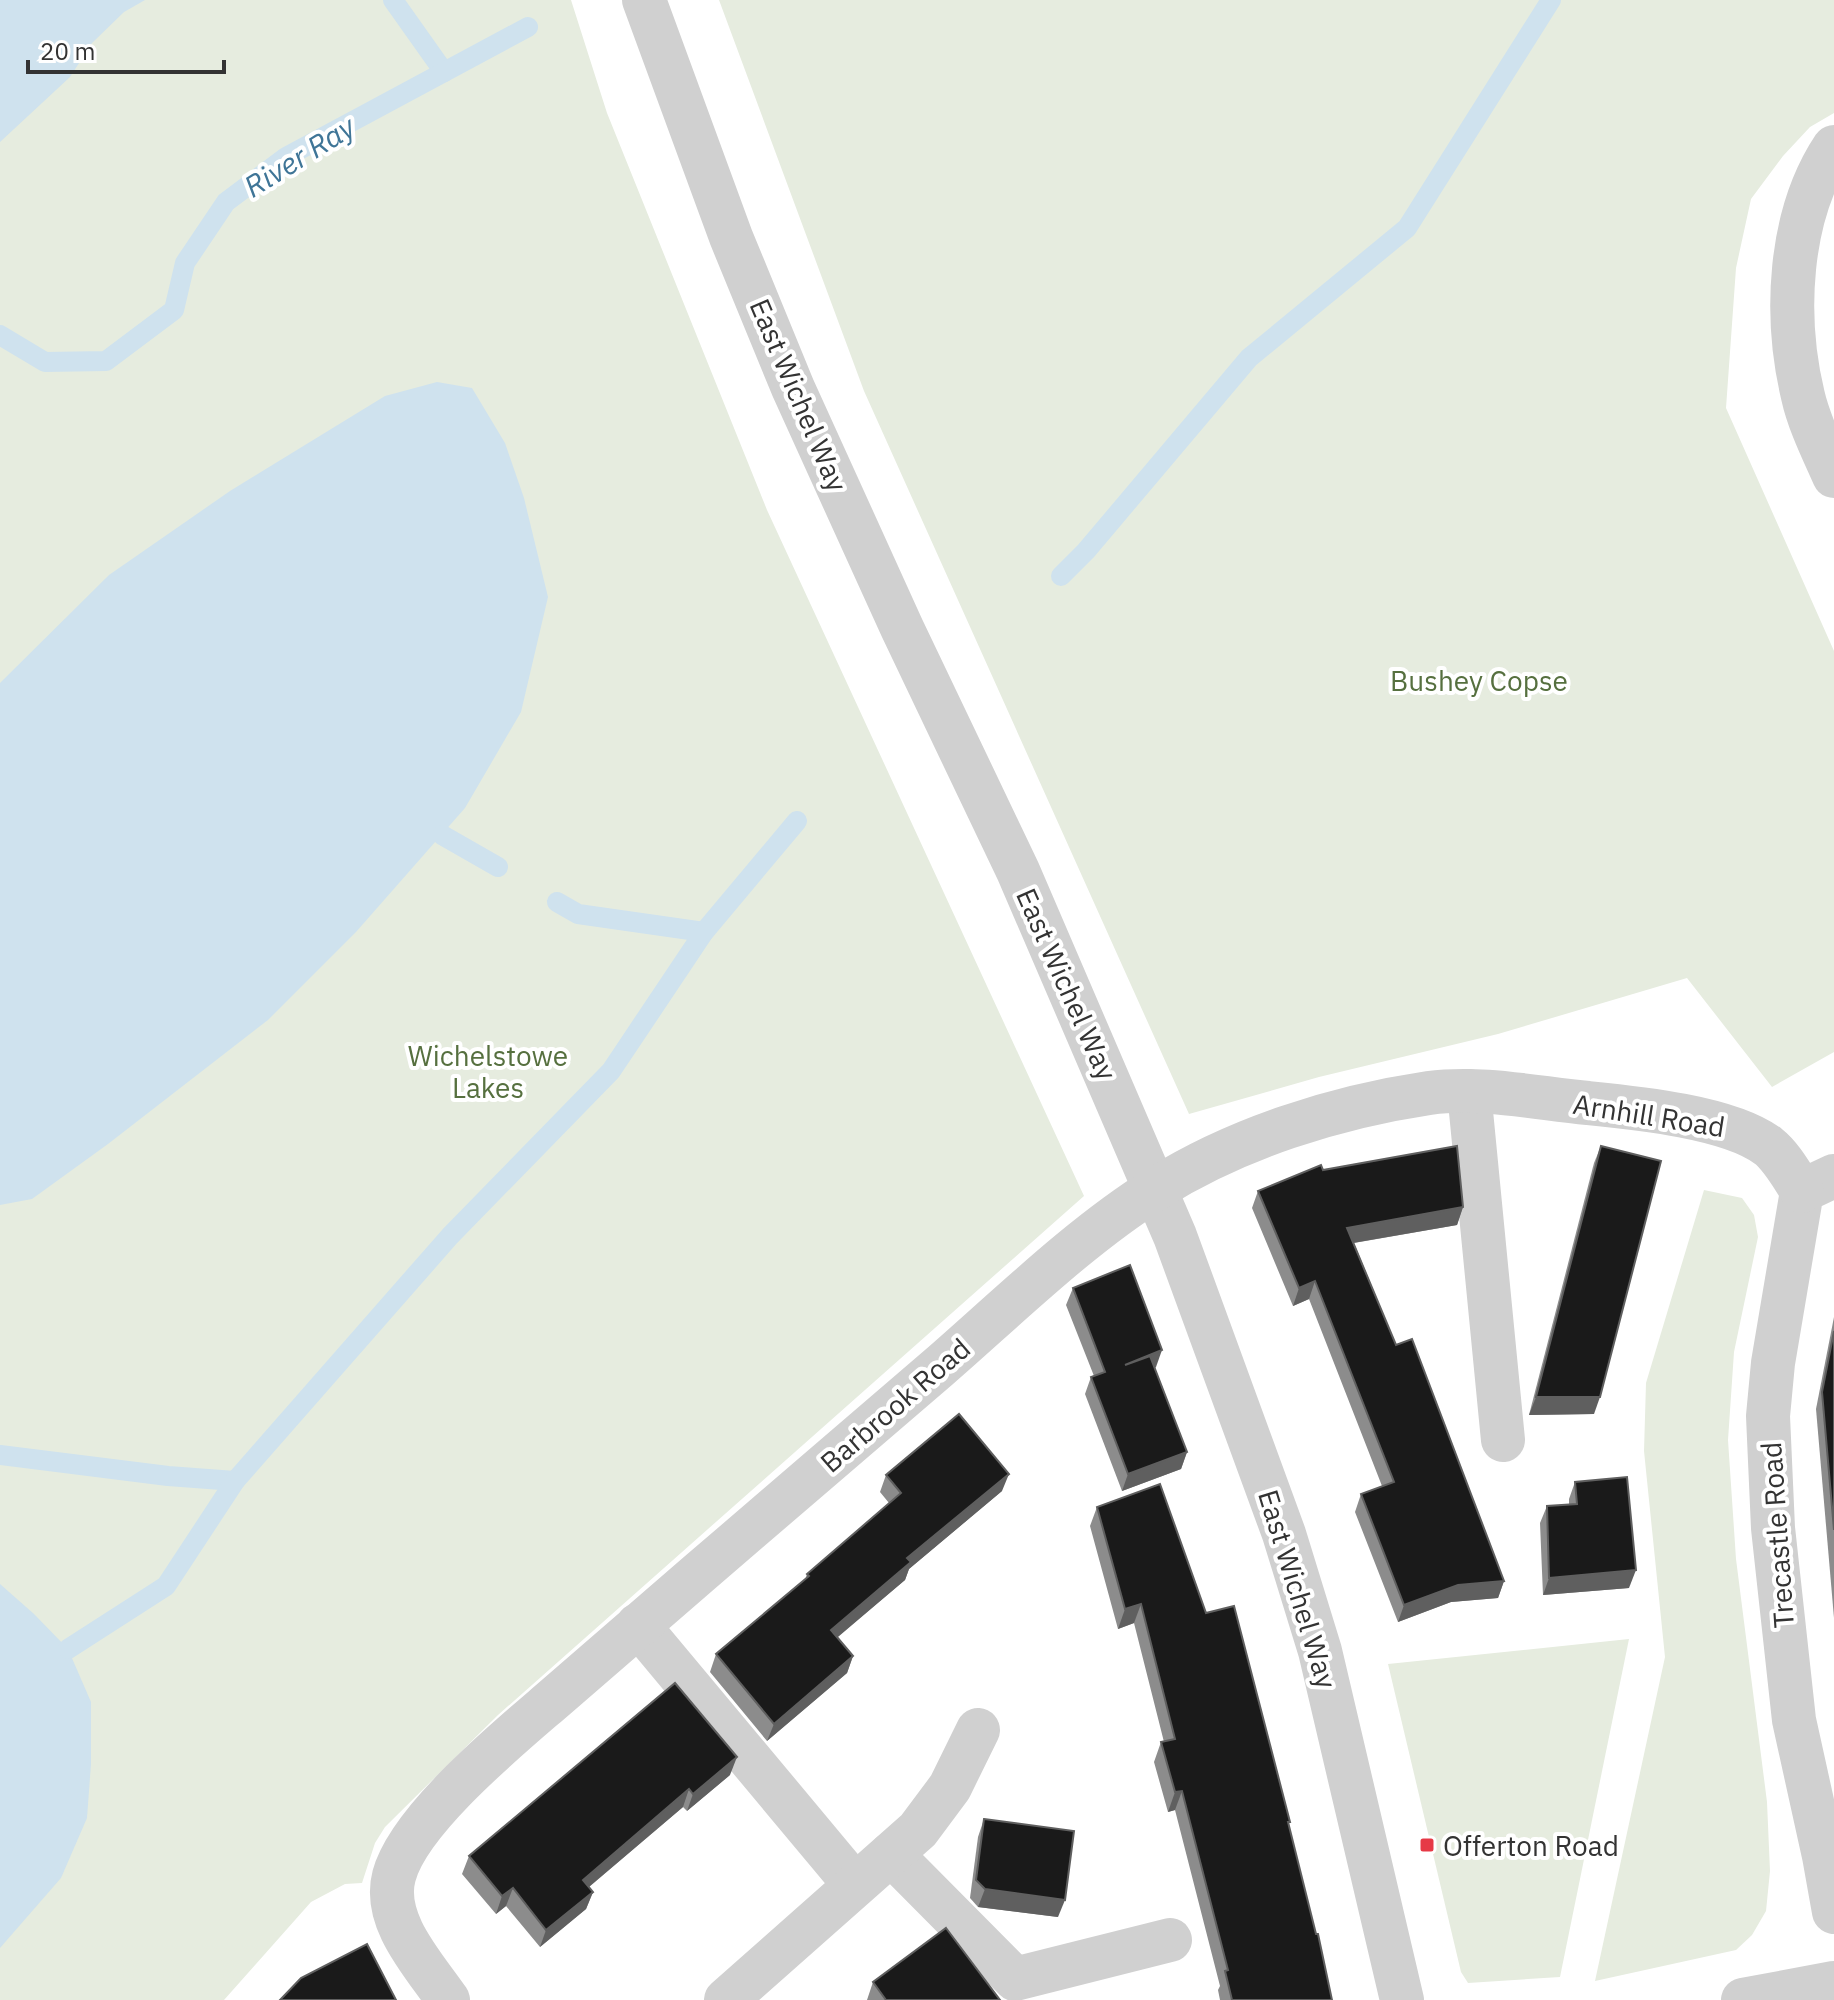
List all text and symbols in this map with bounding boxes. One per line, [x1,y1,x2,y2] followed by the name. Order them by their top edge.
[28,24,224,74] scale bar
[40,35,95,67] text: 20 m
[236,106,363,205] water label: River Ray
[742,293,856,497] street label: East Wichel Way
[1390,662,1568,699] park label: Bushey Copse
[1008,882,1126,1086] street label: East Wichel Way
[408,1037,568,1106] park label: Wichelstowe Lakes
[1570,1085,1728,1145] street label: Arnhill Road
[812,1330,978,1480] street label: Barbrook Road
[1752,1441,1802,1629] street label: Trecastle Road
[1250,1485,1346,1693] street label: East Wichel Way
[1443,1827,1619,1864] place label: Offerton Road
[1418,1836,1436,1854] marker: Offerton Road

